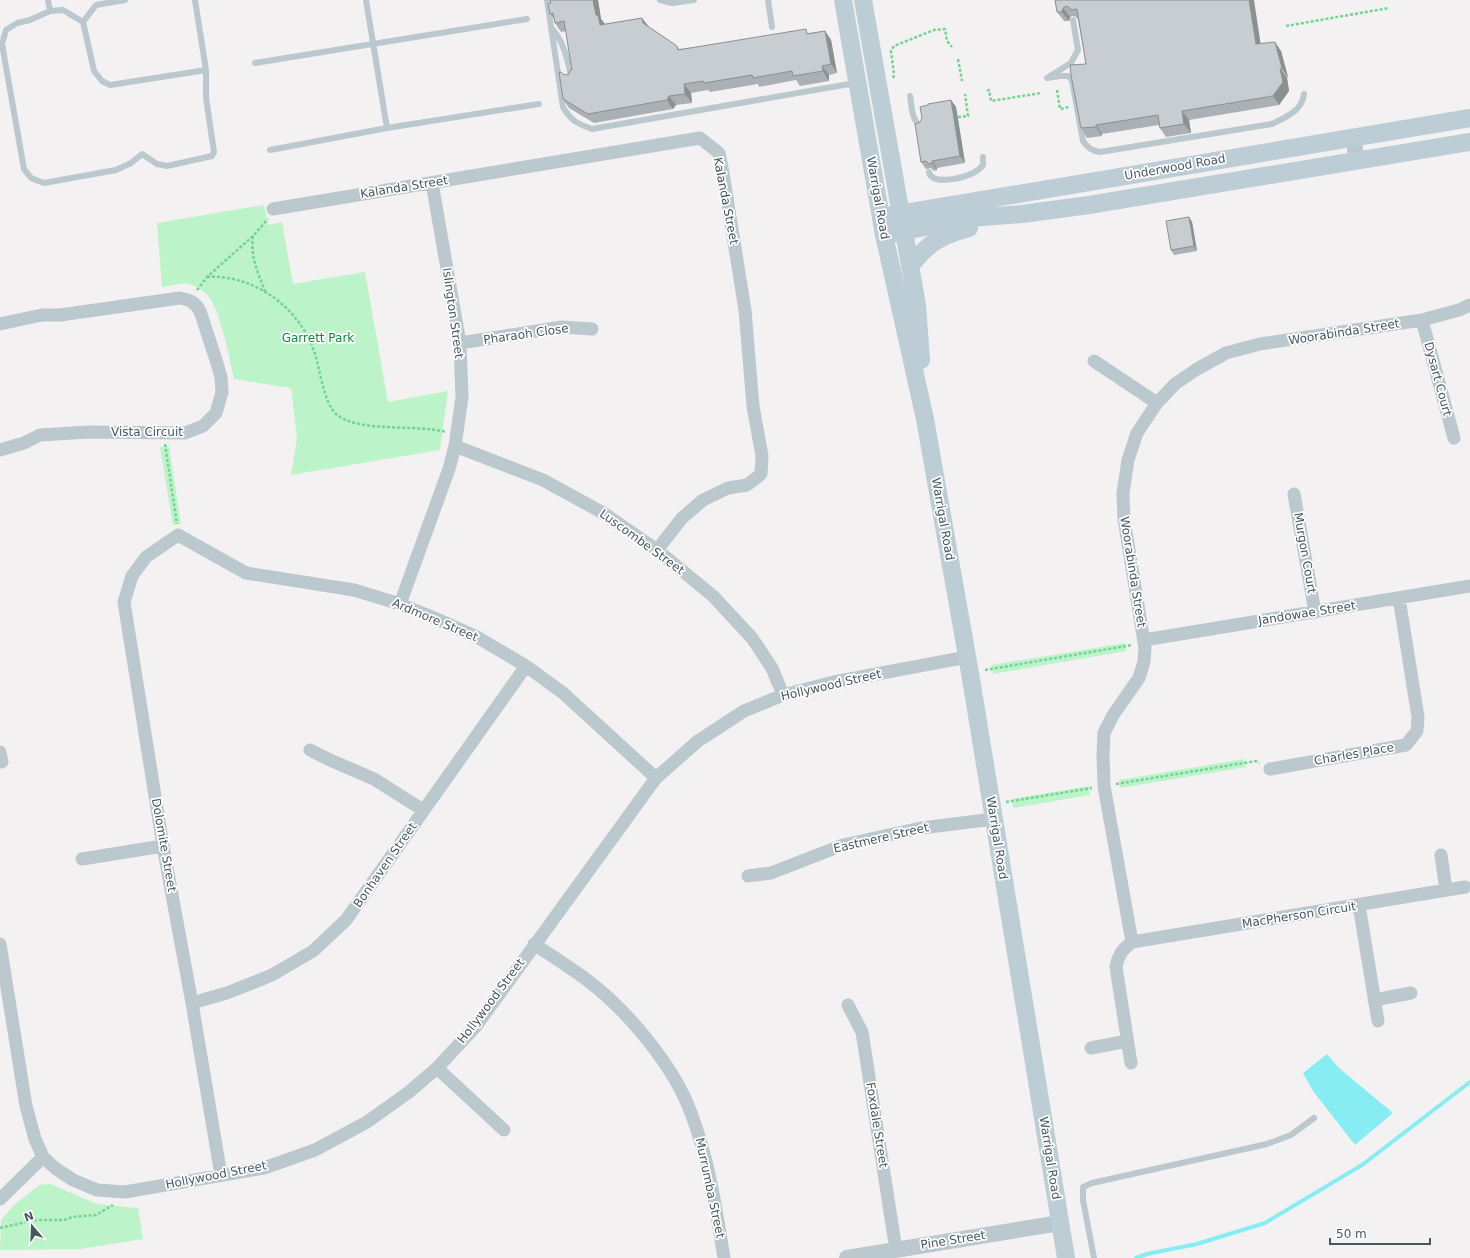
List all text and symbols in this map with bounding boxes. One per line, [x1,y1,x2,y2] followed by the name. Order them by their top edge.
[1123,151,1227,183] street label: Underwood Road
[711,156,741,246] street label: Kalanda Street
[864,156,892,240] street label: Warrigal Road
[359,173,449,201] street label: Kalanda Street
[440,267,466,360] street label: Islington Street
[1288,316,1401,348] street label: Woorabinda Street
[482,321,570,347] street label: Pharaoh Close
[282,331,354,345] park label: Garrett Park
[1421,340,1455,418] street label: Dysart Court
[111,425,183,439] street label: Vista Circuit
[929,477,957,561] street label: Warrigal Road
[597,507,687,578] street label: Luscombe Street
[1291,511,1319,595] street label: Murgon Court
[1117,516,1149,629] street label: Woorabinda Street
[390,596,480,645] street label: Ardmore Street
[1256,598,1357,628] street label: Jandowae Street
[779,667,883,703] street label: Hollywood Street
[1313,740,1395,768] street label: Charles Place
[984,796,1010,880] street label: Warrigal Road
[149,797,179,893] street label: Dolomite Street
[350,820,420,910] street label: Bonhaven Street
[832,820,930,856] street label: Eastmere Street
[1241,899,1357,931] street label: MacPherson Circuit
[455,956,528,1046] street label: Hollywood Street
[863,1081,891,1169] street label: Foxdale Street
[1037,1116,1063,1200] street label: Warrigal Road
[693,1137,728,1240] street label: Murrumba Street
[164,1158,268,1192] street label: Hollywood Street
[12,1206,52,1246] north arrow
[22,1209,35,1225] text: N
[1330,1220,1430,1246] scale bar
[1336,1227,1367,1241] text: 50 m
[920,1228,987,1252] street label: Pine Street

